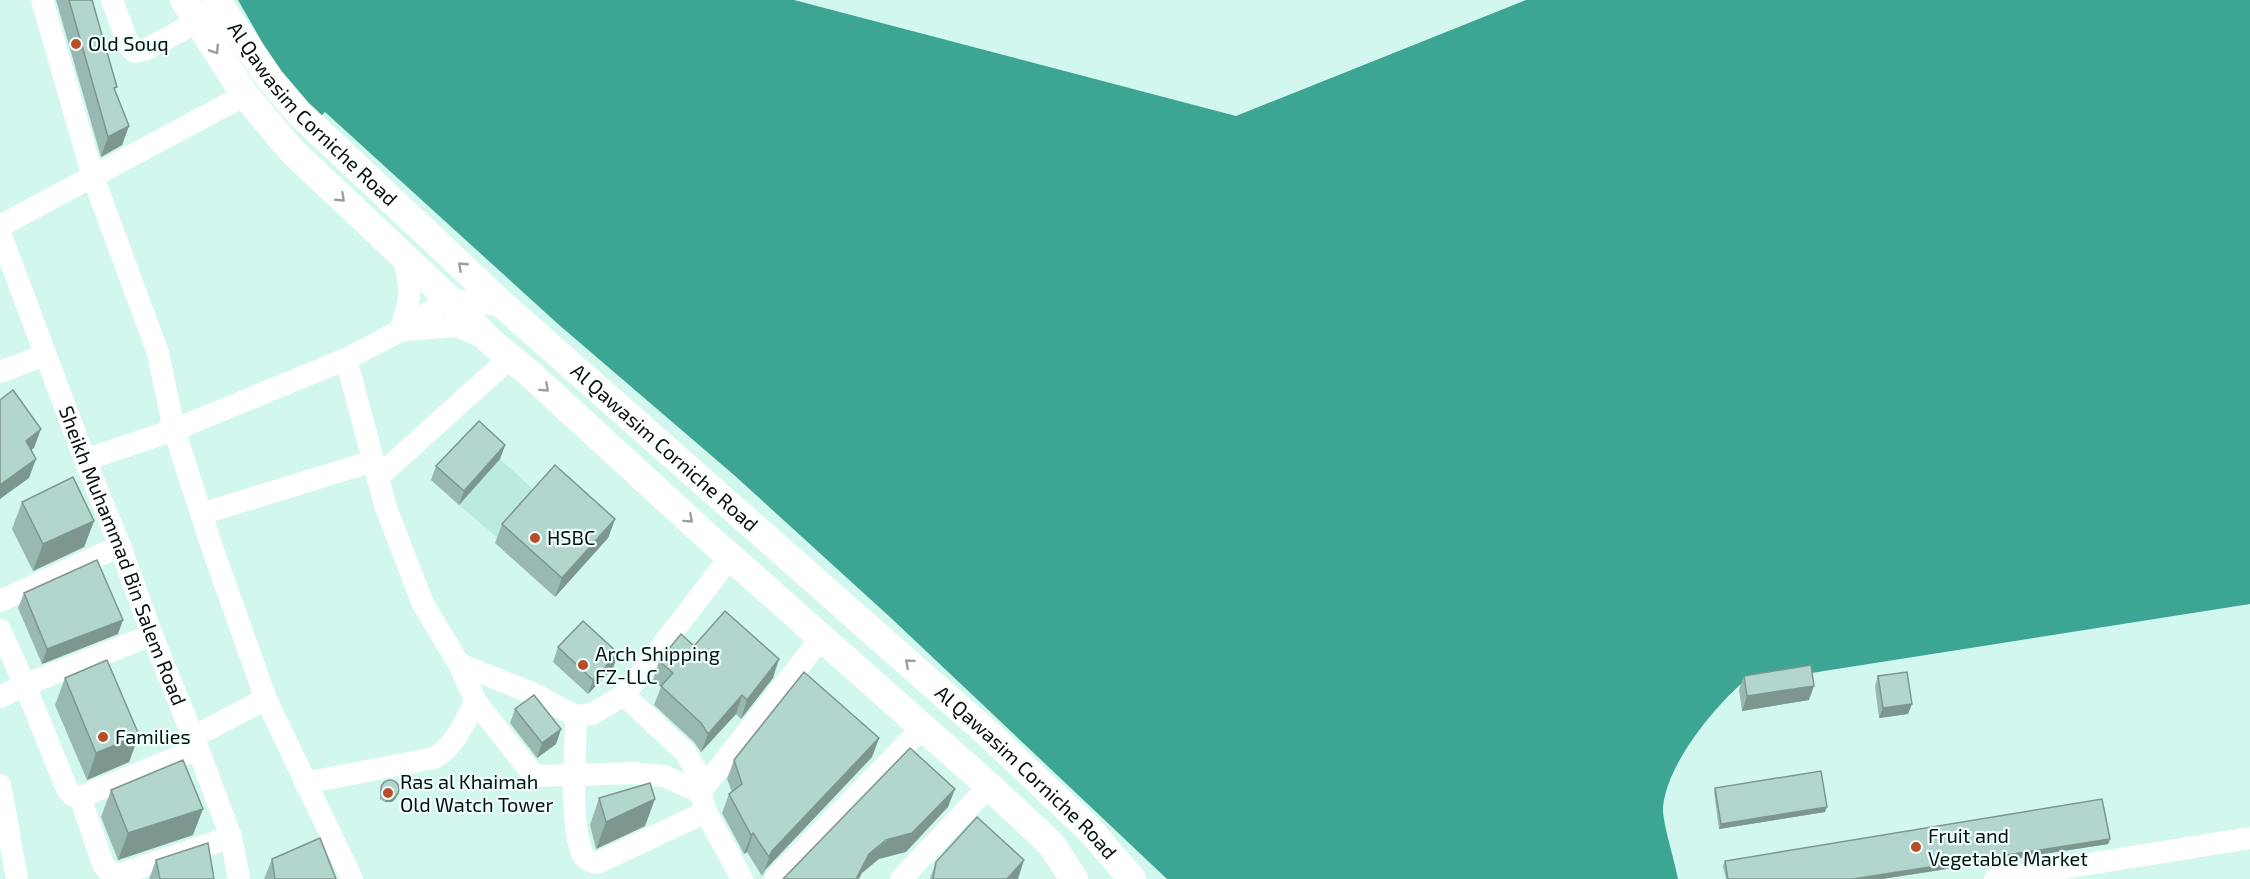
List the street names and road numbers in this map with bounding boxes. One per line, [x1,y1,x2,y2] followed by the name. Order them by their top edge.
[223,17,403,210] street label: Al Qawasim Corniche Road
[567,358,764,536] street label: Al Qawasim Corniche Road
[55,402,192,708] street label: Sheikh Muhammad Bin Salem Road
[931,680,1122,863] street label: Al Qawasim Corniche Road

